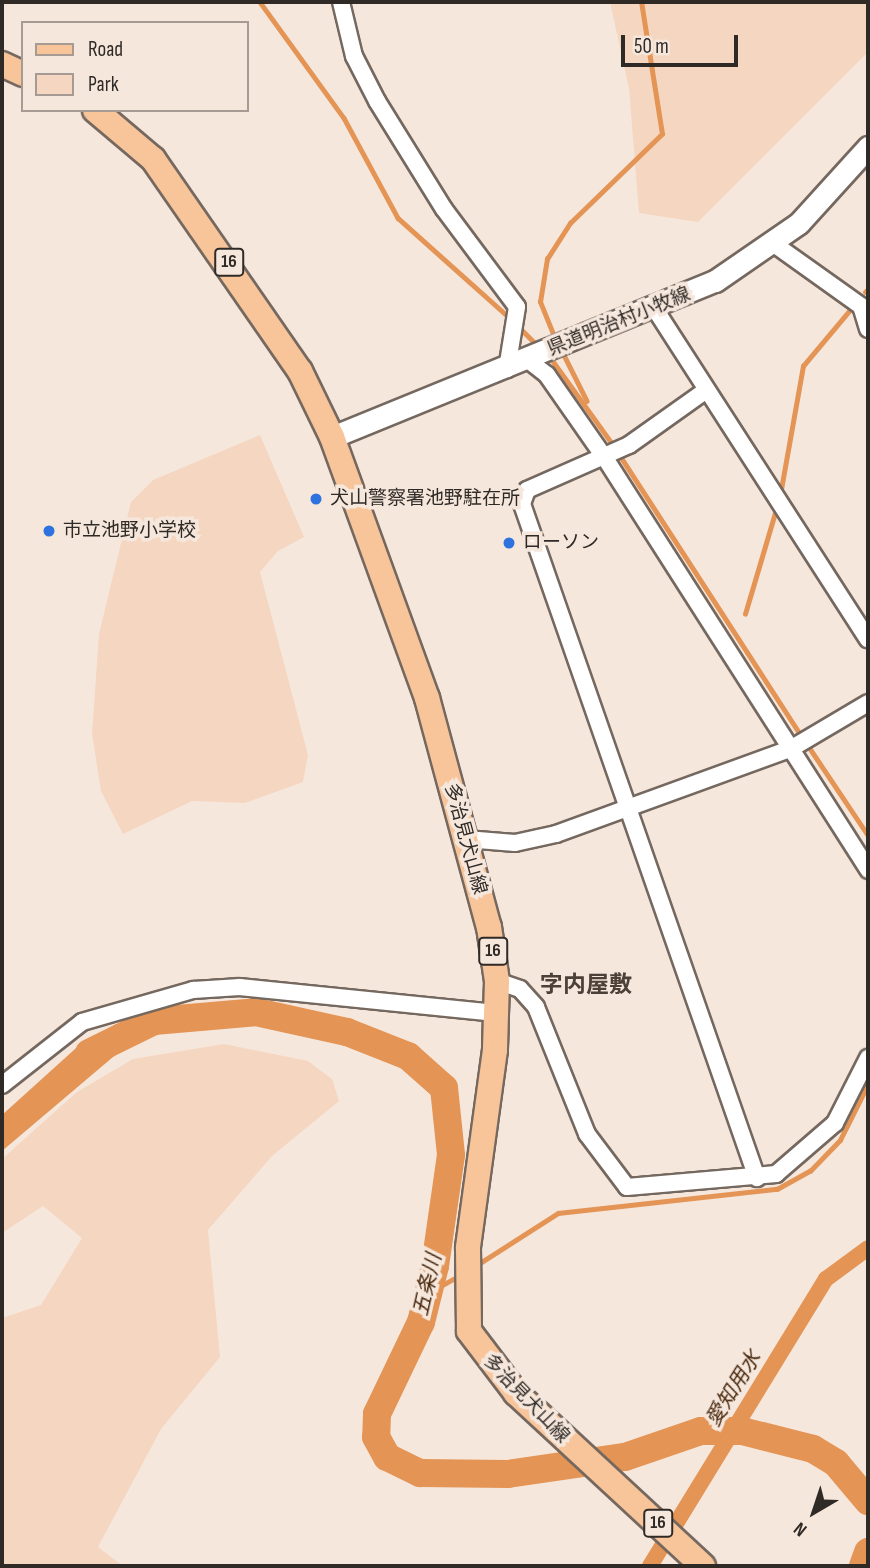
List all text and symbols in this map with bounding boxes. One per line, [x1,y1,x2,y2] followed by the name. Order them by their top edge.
[21,21,248,112] legend
[625,21,742,65] scale bar
[634,34,669,59] text: 50 m
[88,37,123,62] text: Road
[88,72,119,97] text: Park
[213,248,245,276] road number: 16
[544,283,694,361] street label: 県道明治村小牧線
[330,488,520,510] place label: 犬山警察署池野駐在所
[308,491,324,507] marker: 犬山警察署池野駐在所
[63,520,196,542] place label: 市立池野小学校
[41,523,57,539] marker: 市立池野小学校
[523,532,599,554] place label: ローソン
[501,535,517,551] marker: ローソン
[439,781,491,897] street label: 多治見犬山線
[477,936,509,966] road number: 16
[540,971,632,999] district label: 字内屋敷
[409,1251,447,1319] water label: 五条川
[701,1347,767,1431] water label: 愛知用水
[478,1350,574,1448] street label: 多治見犬山線
[779,1477,849,1547] north arrow
[642,1508,674,1538] road number: 16
[789,1517,812,1541] text: N

